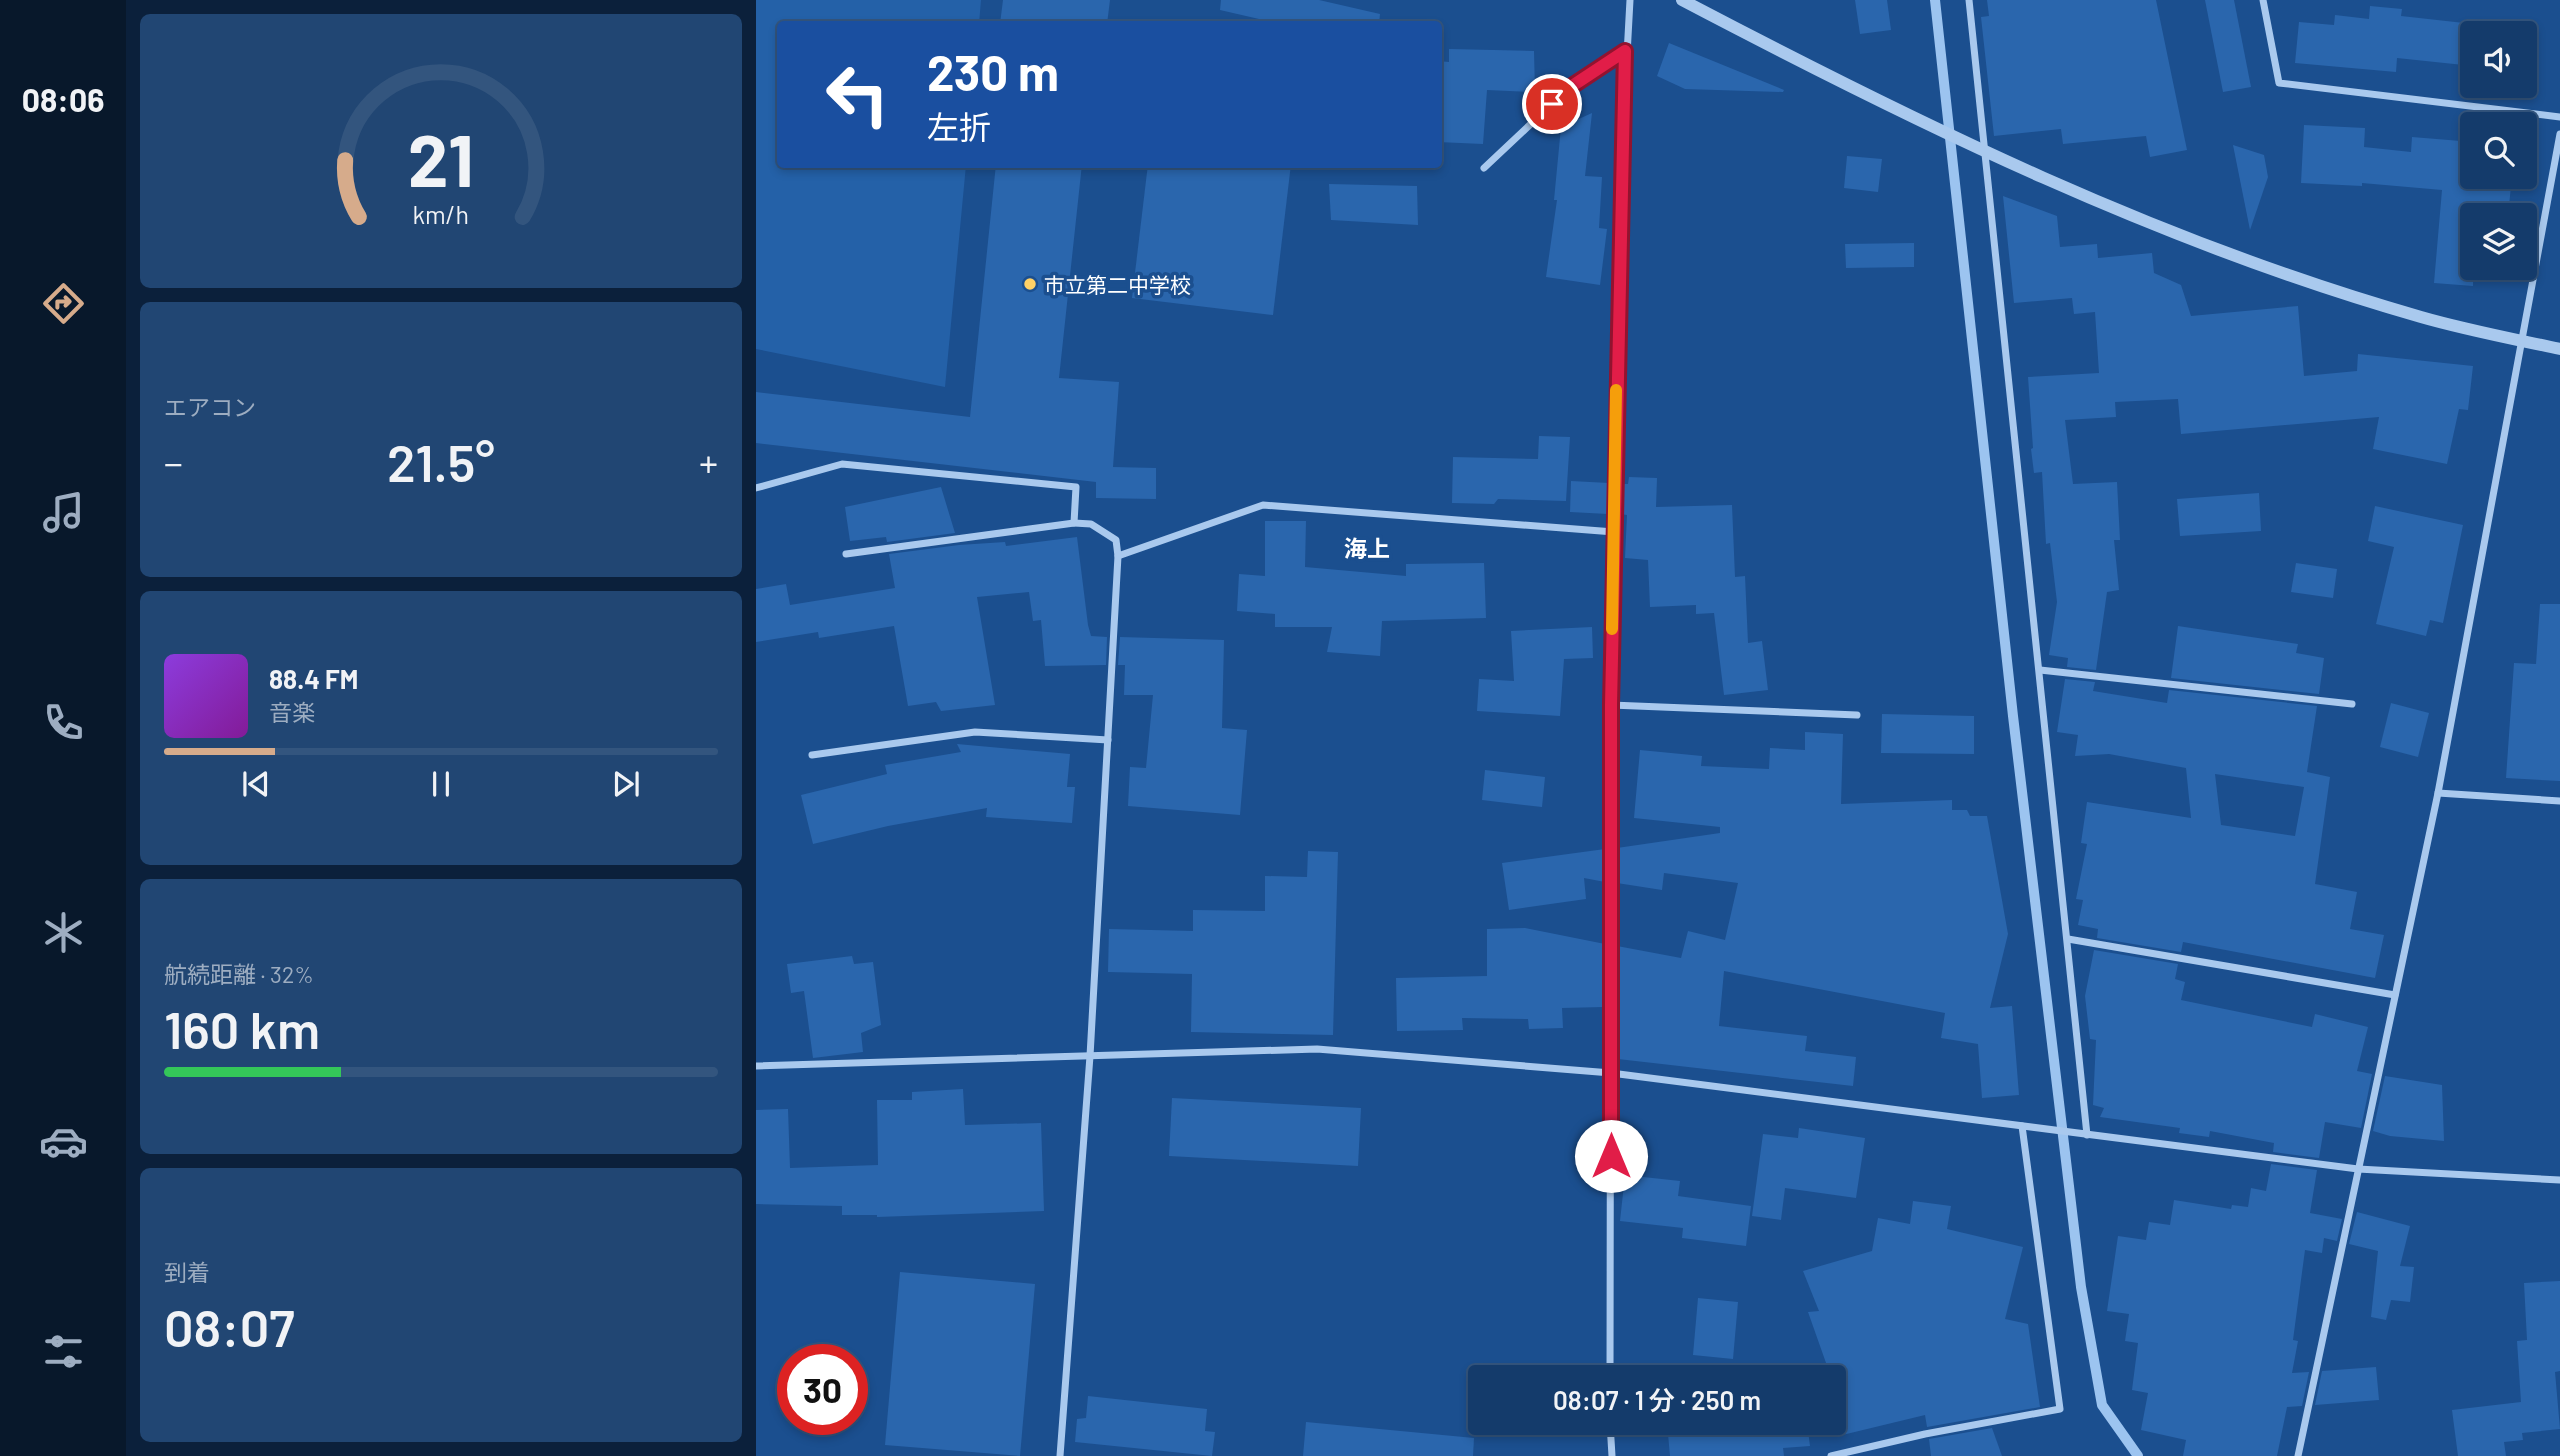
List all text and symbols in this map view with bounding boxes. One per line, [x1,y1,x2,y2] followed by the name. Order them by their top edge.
[2460,21,2537,280] map controls
[2460,21,2537,98] button: sound
[927,42,1059,101] text: 230 m
[812,49,903,140] icon: left
[1522,74,1582,134] pin
[22,80,104,118] text: 08:06
[1533,85,1571,123] icon: arrive
[927,107,991,145] text: 左折
[2460,112,2537,189] button: search
[408,115,474,203] text: 21
[413,199,469,229] text: km/h
[2460,203,2537,280] button: layers
[1044,272,1191,297] place label: 市立第二中学校
[1022,276,1038,292] marker: 市立第二中学校
[39,279,88,328] icon: directions
[164,393,256,421] text: エアコン
[387,430,495,492] text: 21.5°
[164,439,183,485] text: −
[699,439,718,485] text: +
[39,488,88,537] icon: music
[1344,534,1390,562] district label: 海上
[269,663,358,694] text: 88.4 FM
[39,698,88,747] icon: phone
[269,698,315,726] text: 音楽
[237,765,275,803] icon: previous
[422,765,460,803] icon: pause
[607,765,645,803] icon: next
[39,908,88,957] icon: climate
[164,960,314,988] text: 航続距離 · 32%
[164,997,320,1059] text: 160 km
[39,1117,88,1166] icon: car
[1574,1119,1648,1193] position arrow
[164,1258,210,1286] text: 到着
[164,1295,295,1357] text: 08:07
[39,1327,88,1376] icon: filters
[777,1344,868,1435] speed limit sign: 30
[1553,1384,1761,1415] text: 08:07 · 1 分 · 250 m

